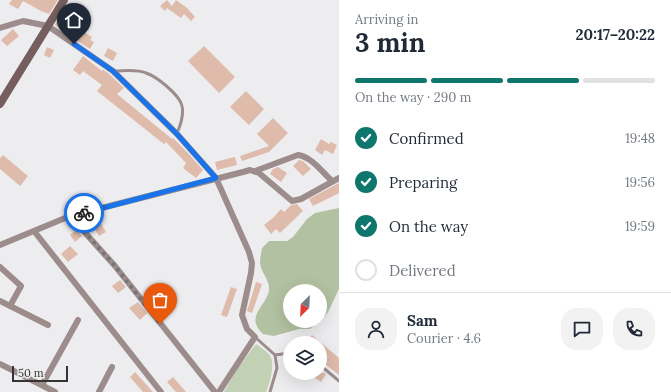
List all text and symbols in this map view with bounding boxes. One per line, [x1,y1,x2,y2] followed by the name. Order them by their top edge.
[57,3,91,44] pin
[63,9,85,31] icon: home
[355,11,418,28] text: Arriving in
[576,25,655,44] text: 20:17–20:22
[355,26,425,59] text: 3 min
[355,89,471,106] text: On the way · 290 m
[355,127,377,149] icon: check
[389,129,464,148] text: Confirmed
[625,130,655,147] text: 19:48
[355,171,377,193] icon: check
[389,173,457,192] text: Preparing
[625,174,655,191] text: 19:56
[64,193,104,233] courier
[73,202,95,224] icon: bike
[355,215,377,237] icon: check
[389,217,468,236] text: On the way
[625,218,655,235] text: 19:59
[389,261,456,280] text: Delivered
[143,283,177,324] pin
[283,284,327,328] north arrow
[283,284,327,380] map controls
[149,289,171,311] icon: bag
[355,308,397,350] button: person
[561,308,603,350] button: chat
[613,308,655,350] button: phone
[407,311,438,330] text: Sam
[407,330,481,347] text: Courier · 4.6
[283,336,327,380] button: layers
[12,364,68,383] scale bar
[18,366,44,380] text: 50 m

